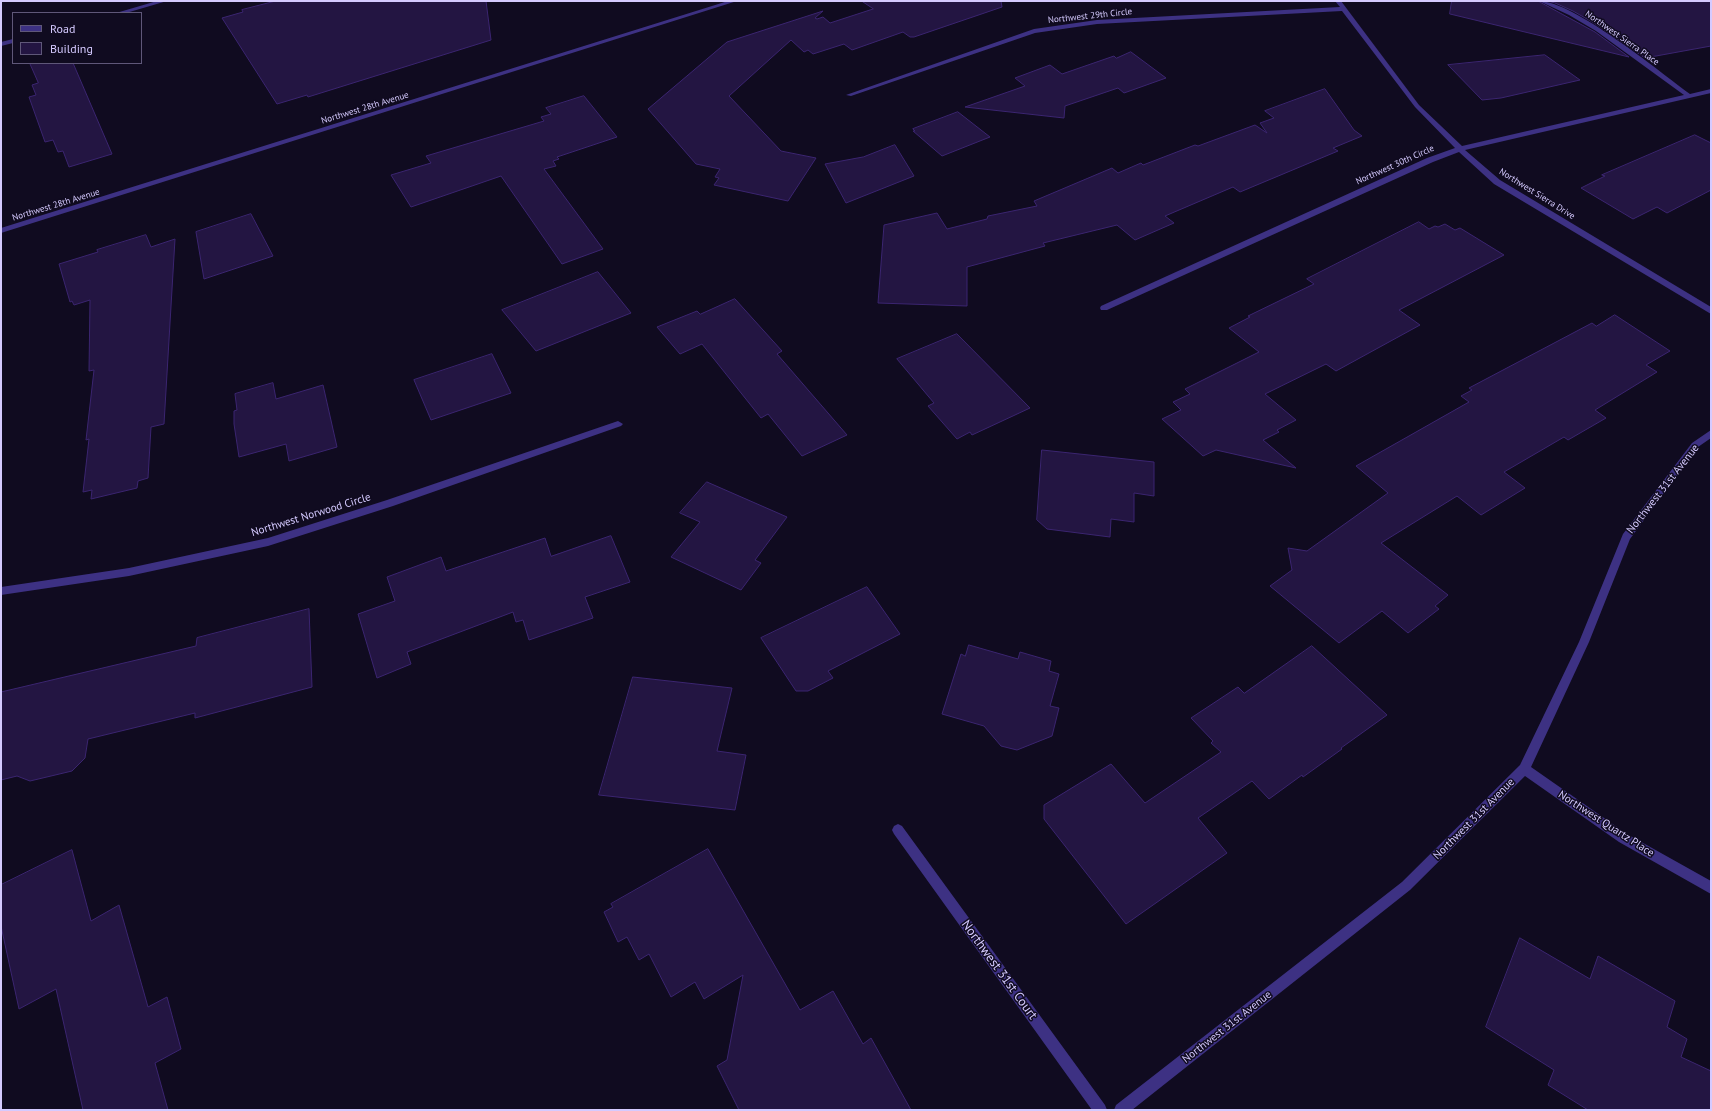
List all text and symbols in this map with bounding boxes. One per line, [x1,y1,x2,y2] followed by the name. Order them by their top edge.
[1047,6,1133,26] street label: Northwest 29th Circle
[1583,8,1661,68] street label: Northwest Sierra Place
[12,12,142,64] legend
[50,21,75,36] text: Road
[50,41,93,56] text: Building
[320,90,410,126] street label: Northwest 28th Avenue
[1354,143,1436,187] street label: Northwest 30th Circle
[1497,166,1577,222] street label: Northwest Sierra Drive
[11,187,101,223] street label: Northwest 28th Avenue
[1624,442,1702,536] street label: Northwest 31st Avenue
[250,491,372,539] street label: Northwest Norwood Circle
[1431,776,1517,862] street label: Northwest 31st Avenue
[1556,788,1656,860] street label: Northwest Quartz Place
[958,917,1040,1023] street label: Northwest 31st Court
[1180,988,1274,1066] street label: Northwest 31st Avenue

